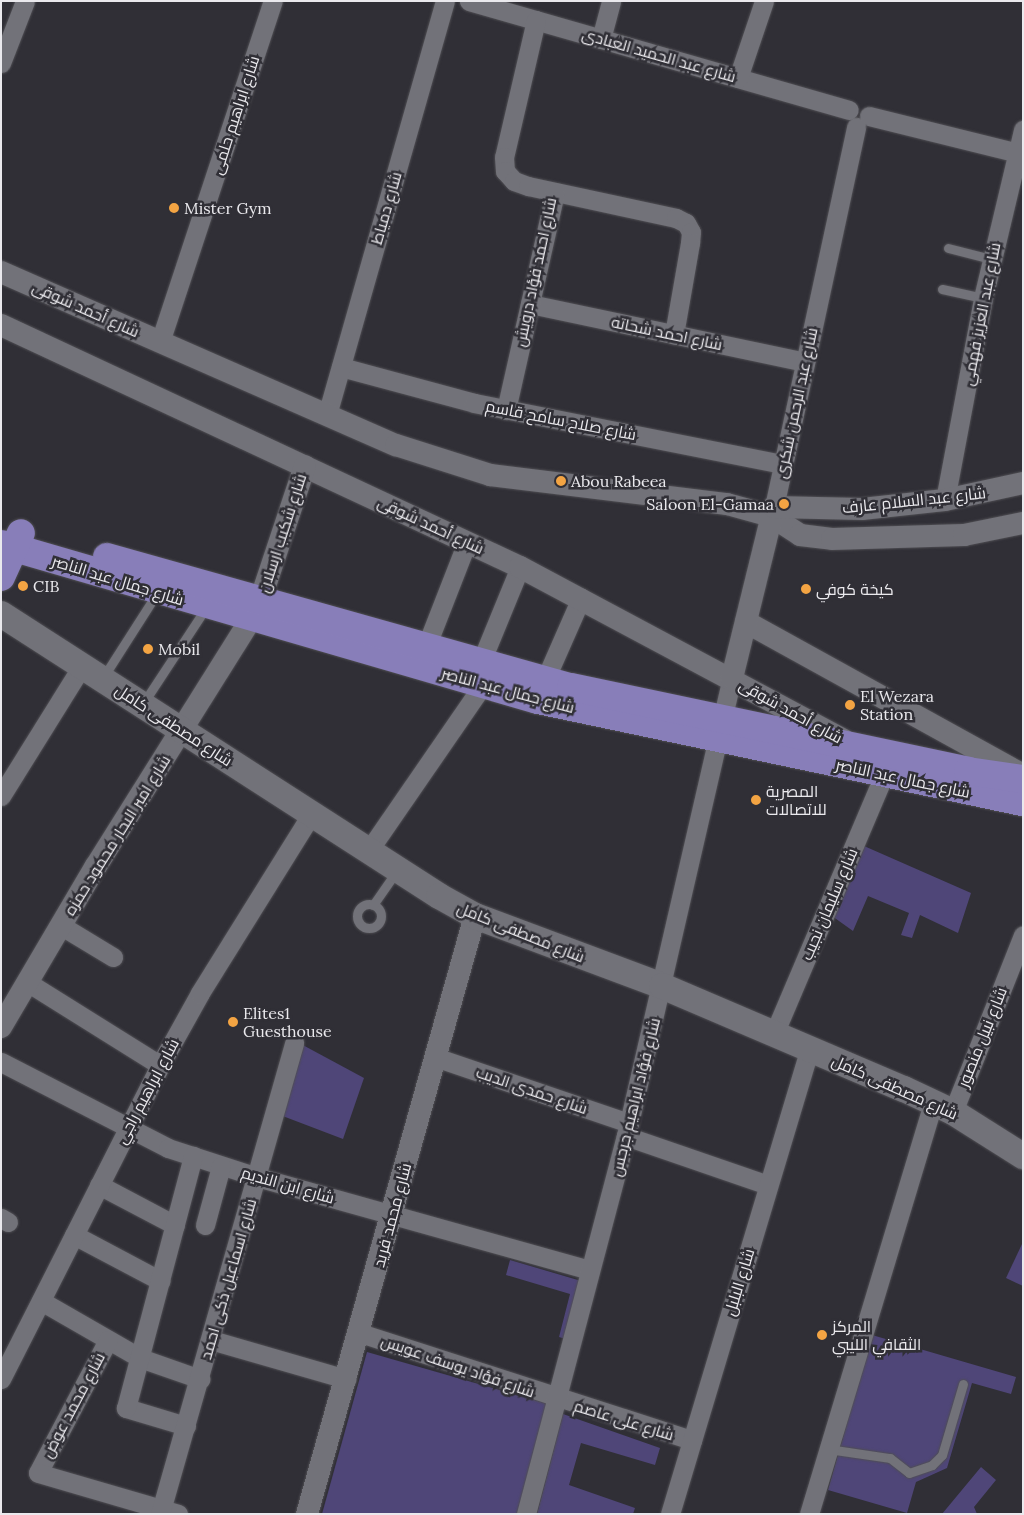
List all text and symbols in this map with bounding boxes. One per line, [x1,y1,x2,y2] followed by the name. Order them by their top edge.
[580,24,738,86] street label: شارع عبد الحميد العبادى
[207,53,263,177] street label: شارع ابراهيم حلمى
[366,169,406,247] street label: شارع دمياط
[510,196,560,348] street label: شارع احمد فؤاد درويش
[184,198,272,218] place label: Mister Gym
[168,202,180,214] marker: Mister Gym
[958,241,1004,387] street label: شارع عبد العزيز فهمي
[30,277,142,341] street label: شارع أحمد شوقى
[610,312,724,354] street label: شارع احمد شحاته
[771,326,821,480] street label: شارع عبد الرحمن شكرى
[484,396,638,444] street label: شارع صلاح سامح قاسم
[254,471,310,595] street label: شارع شكيب ارسلان
[571,471,667,491] place label: Abou Rabeea
[555,475,567,487] marker: Abou Rabeea
[841,483,987,517] street label: شارع عبد السلام عارف
[375,492,487,558] street label: شارع أحمد شوقى
[646,494,774,514] place label: Saloon El-Gamaa
[778,498,790,510] marker: Saloon El-Gamaa
[50,551,186,609] street label: شارع جمال عبد الناصر
[33,576,59,596] place label: CIB
[816,579,894,599] place label: كيخة كوفي
[17,580,29,592] marker: CIB
[800,583,812,595] marker: كيخة كوفي
[158,639,200,659] place label: Mobil
[142,643,154,655] marker: Mobil
[439,663,577,717] street label: شارع جمال عبد الناصر
[736,675,846,747] street label: شارع أحمد شوقى
[112,680,236,770] street label: شارع مصطفى كامل
[860,686,934,724] place label: El Wezara Station
[844,699,856,711] marker: El Wezara Station
[60,751,174,919] street label: شارع امير البحار محمود حمزه
[834,754,972,802] street label: شارع جمال عبد الناصر
[766,781,827,819] place label: المصرية للاتصالات
[750,794,762,806] marker: المصرية للاتصالات
[797,845,861,963] street label: شارع سليمان نجيب
[454,898,588,966] street label: شارع مصطفى كامل
[953,984,1011,1090] street label: شارع نبيل منصور
[243,1003,332,1041] place label: Elites1 Guesthouse
[227,1016,239,1028] marker: Elites1 Guesthouse
[606,1016,664,1178] street label: شارع فؤاد ابراهيم جرجس
[111,1035,183,1147] street label: شارع ابراهيم راجي
[829,1051,961,1123] street label: شارع مصطفى كامل
[474,1062,590,1118] street label: شارع حمدى الديب
[369,1161,415,1269] street label: شارع محمد فريد
[239,1163,337,1207] street label: شارع ابن النديم
[196,1196,260,1362] street label: شارع اسماعيل ذكى احمد
[720,1246,758,1318] street label: شارع البلبل
[832,1316,921,1354] place label: المركز الثقافي الليبي
[816,1329,828,1341] marker: المركز الثقافي الليبي
[379,1331,537,1401] street label: شارع فؤاد يوسف عويس
[37,1349,109,1461] street label: شارع محمد عوض
[572,1396,676,1444] street label: شارع على عاصم

